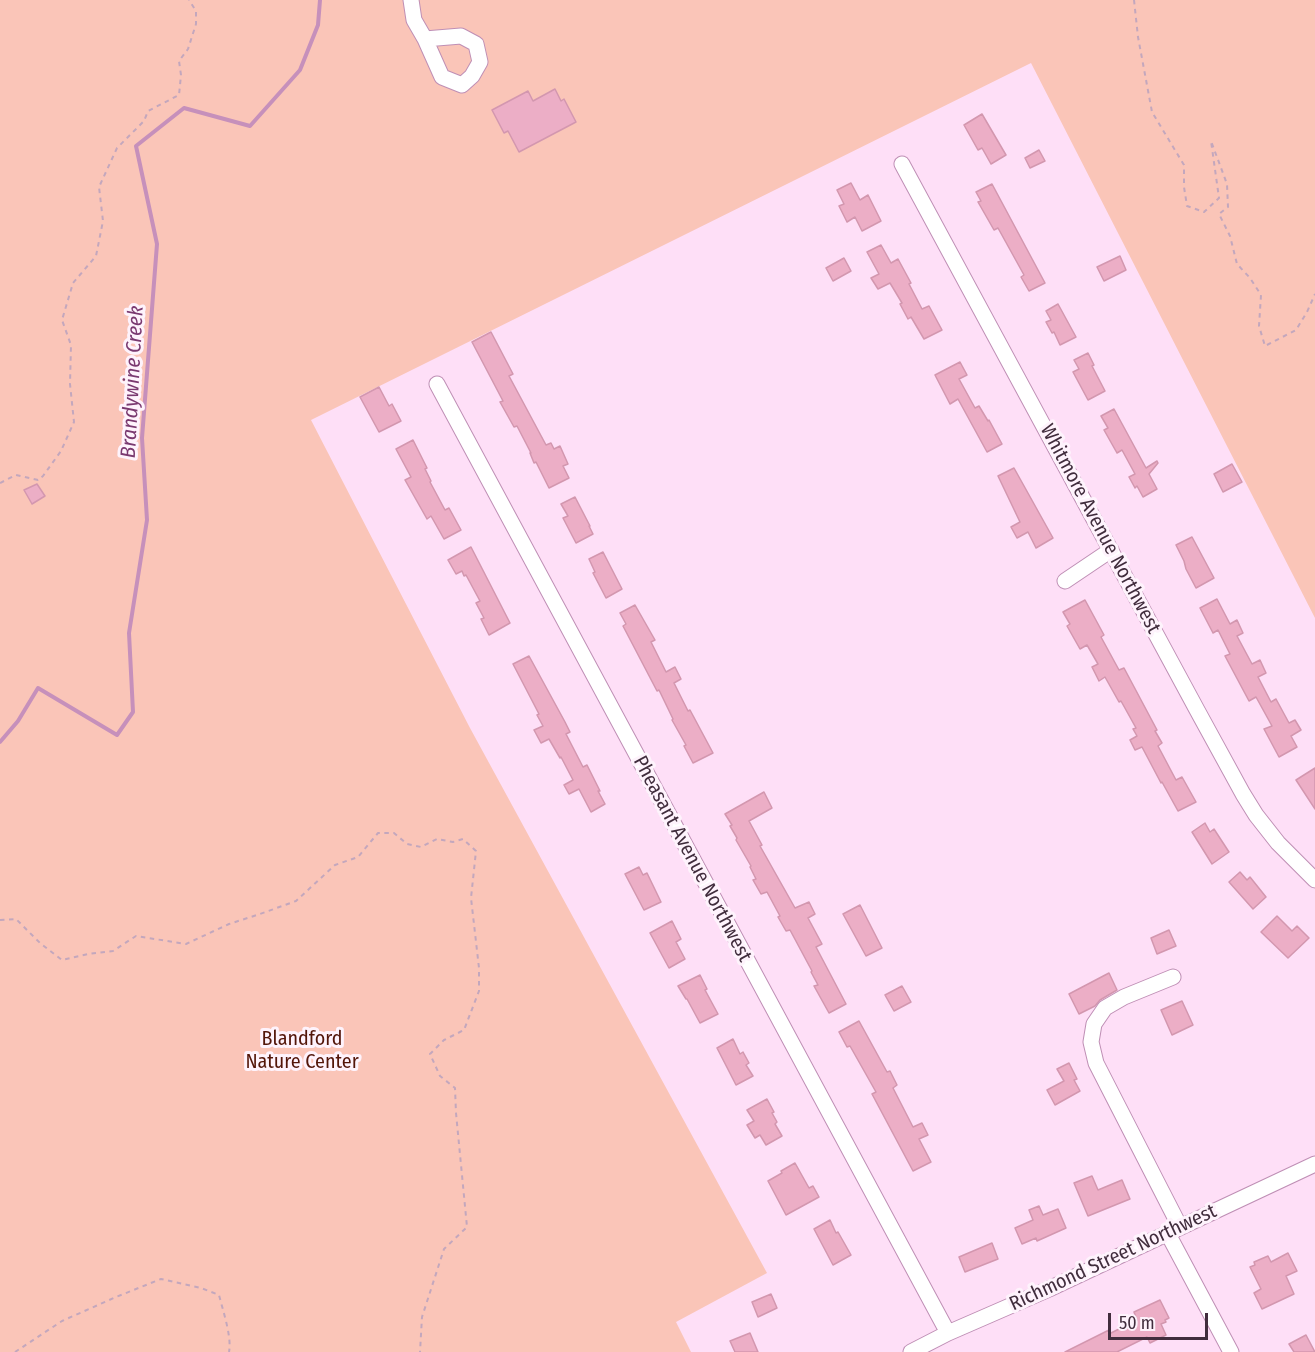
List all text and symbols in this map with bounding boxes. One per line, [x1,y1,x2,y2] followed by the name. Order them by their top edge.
[116,305,150,459] water label: Brandywine Creek
[1035,420,1165,638] street label: Whitmore Avenue Northwest
[628,752,756,966] street label: Pheasant Avenue Northwest
[245,1027,359,1074] park label: Blandford Nature Center
[1006,1199,1220,1317] street label: Richmond Street Northwest
[1111,1301,1212,1339] scale bar
[1119,1312,1155,1334] text: 50 m

